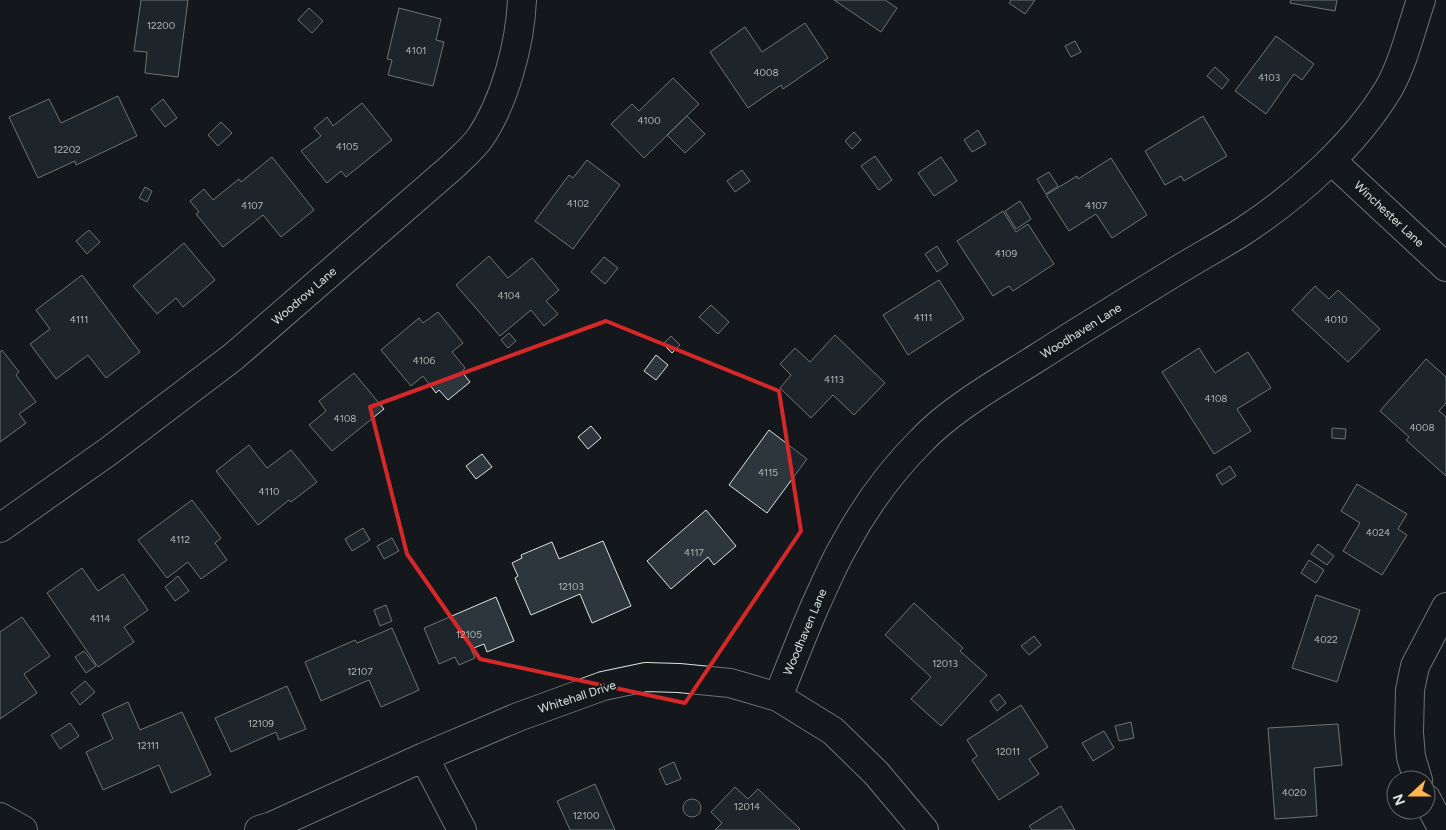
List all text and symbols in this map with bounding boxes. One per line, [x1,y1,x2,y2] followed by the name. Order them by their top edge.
[147,19,175,32] house number: 12200
[406,44,426,57] house number: 4101
[753,66,779,79] house number: 4008
[1258,71,1280,84] house number: 4103
[637,114,661,127] house number: 4100
[336,140,358,153] house number: 4105
[53,143,81,156] house number: 12202
[1351,178,1427,250] street label: Winchester Lane
[567,197,589,210] house number: 4102
[241,199,264,212] house number: 4107
[1085,199,1108,212] house number: 4107
[995,247,1018,260] house number: 4109
[269,264,339,328] street label: Woodrow Lane
[498,289,520,302] house number: 4104
[1038,300,1124,361] street label: Woodhaven Lane
[914,311,932,324] house number: 4111
[70,313,88,326] house number: 4111
[1324,313,1348,326] house number: 4010
[413,354,436,367] house number: 4106
[824,373,844,386] house number: 4113
[1205,392,1227,405] house number: 4108
[334,412,356,425] house number: 4108
[1409,421,1435,434] house number: 4008
[758,466,778,479] house number: 4115
[259,485,279,498] house number: 4110
[1366,526,1390,539] house number: 4024
[170,533,190,546] house number: 4112
[684,546,705,559] house number: 4117
[558,580,584,593] house number: 12103
[780,586,830,677] street label: Woodhaven Lane
[90,612,110,625] house number: 4114
[456,628,482,641] house number: 12105
[1314,633,1338,646] house number: 4022
[932,657,958,670] house number: 12013
[347,665,373,678] house number: 12107
[536,678,618,716] street label: Whitehall Drive
[248,717,274,730] house number: 12109
[137,739,159,752] house number: 12111
[996,745,1020,758] house number: 12011
[1386,770,1436,820] north arrow
[1282,786,1306,799] house number: 4020
[1389,791,1409,808] text: N
[734,800,760,813] house number: 12014
[573,809,599,822] house number: 12100

